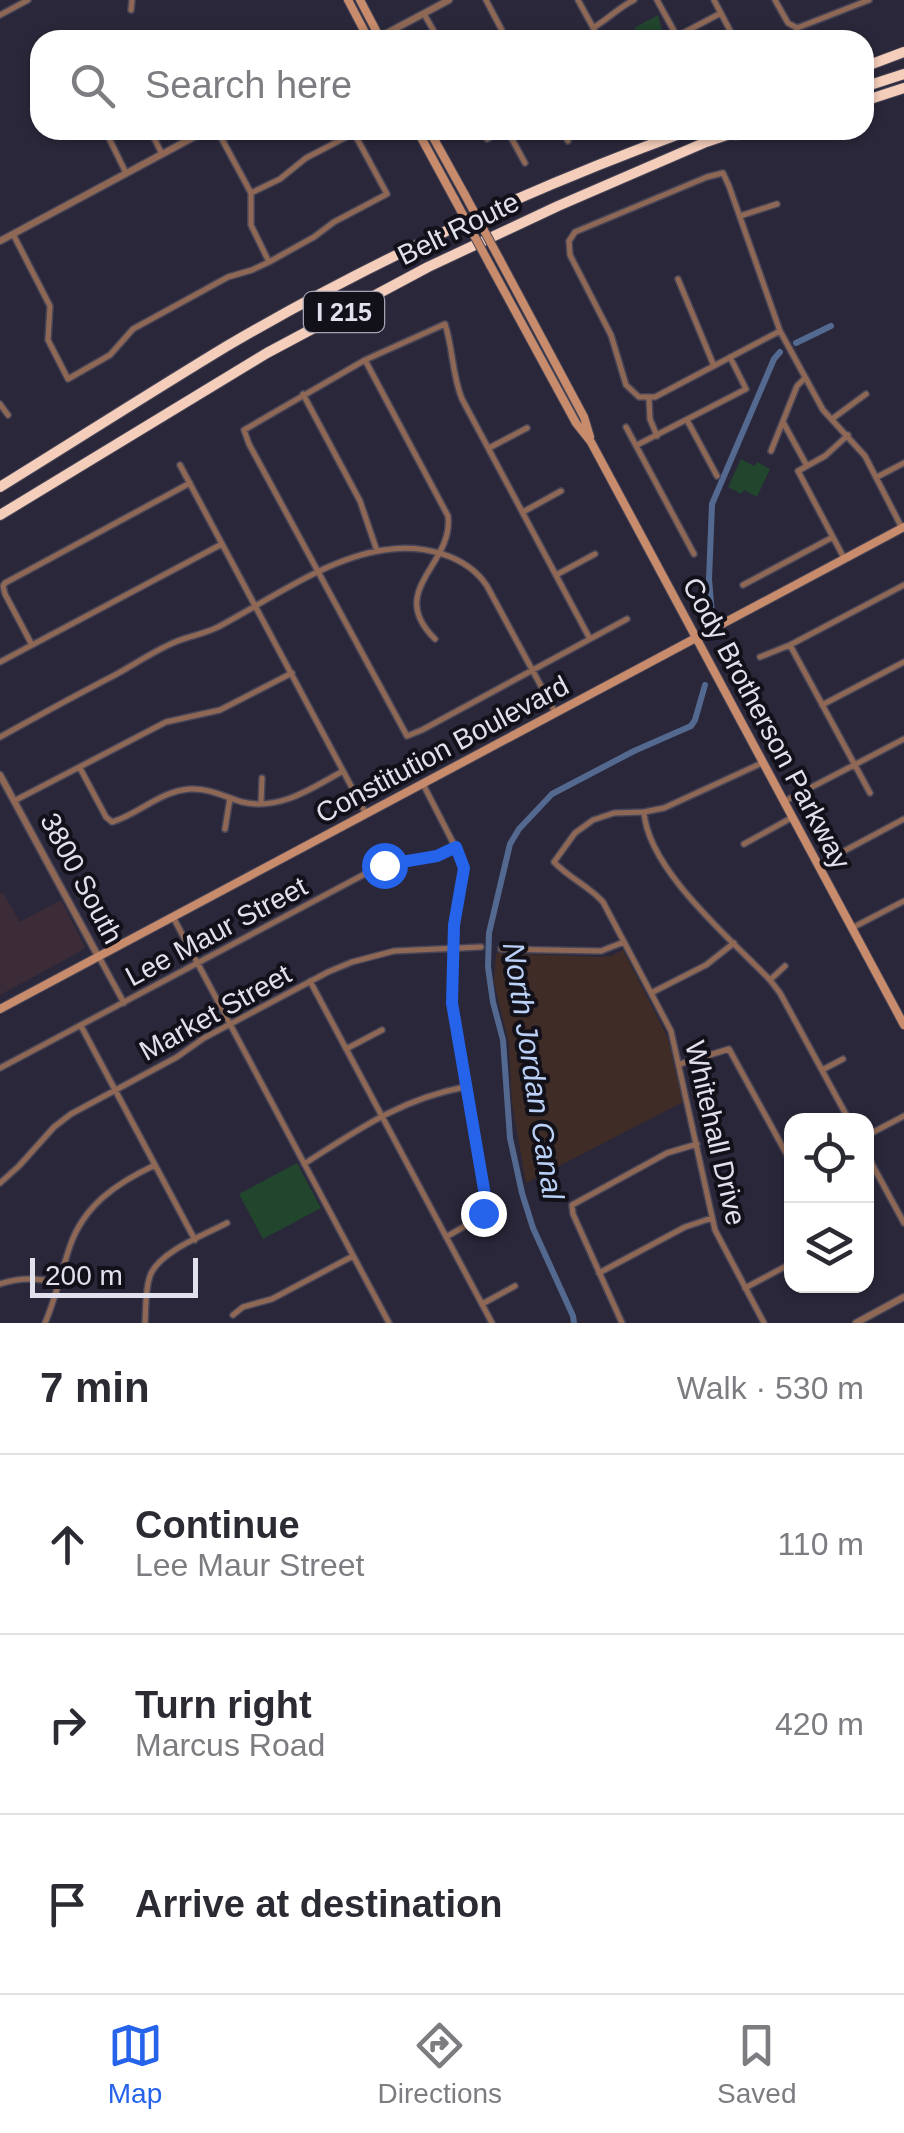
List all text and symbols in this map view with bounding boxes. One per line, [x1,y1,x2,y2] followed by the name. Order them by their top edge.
[30,30,874,140] search box
[65,58,120,113] icon: search
[145,64,352,106] text: Search here
[393,186,524,271] street label: Belt Route
[304,292,384,332] road number: I 215
[677,572,857,874] street label: Cody Brotherson Parkway
[311,670,574,829] street label: Constitution Boulevard
[34,808,129,949] street label: 3800 South
[362,843,408,889] route start
[120,871,312,992] street label: Lee Maur Street
[497,940,570,1203] water label: North Jordan Canal
[134,958,296,1067] street label: Market Street
[679,1038,752,1228] street label: Whitehall Drive
[784,1113,874,1293] map controls
[784,1113,874,1203] button: locate
[461,1191,507,1237] route end
[784,1203,874,1293] button: layers
[30,1253,198,1298] scale bar
[45,1260,123,1291] text: 200 m
[40,1364,150,1411] text: 7 min
[677,1370,864,1406] text: Walk · 530 m
[135,1504,300,1546] text: Continue
[40,1517,95,1572] icon: ahead
[777,1526,864,1562] text: 110 m
[135,1547,364,1583] text: Lee Maur Street
[135,1684,312,1726] text: Turn right
[40,1697,95,1752] icon: right
[775,1706,864,1742] text: 420 m
[135,1727,325,1763] text: Marcus Road
[40,1877,95,1932] icon: arrive
[135,1883,502,1925] text: Arrive at destination
[108,2018,163,2110] tab: Map
[378,2018,502,2110] tab: Directions
[717,2018,796,2110] tab: Saved

